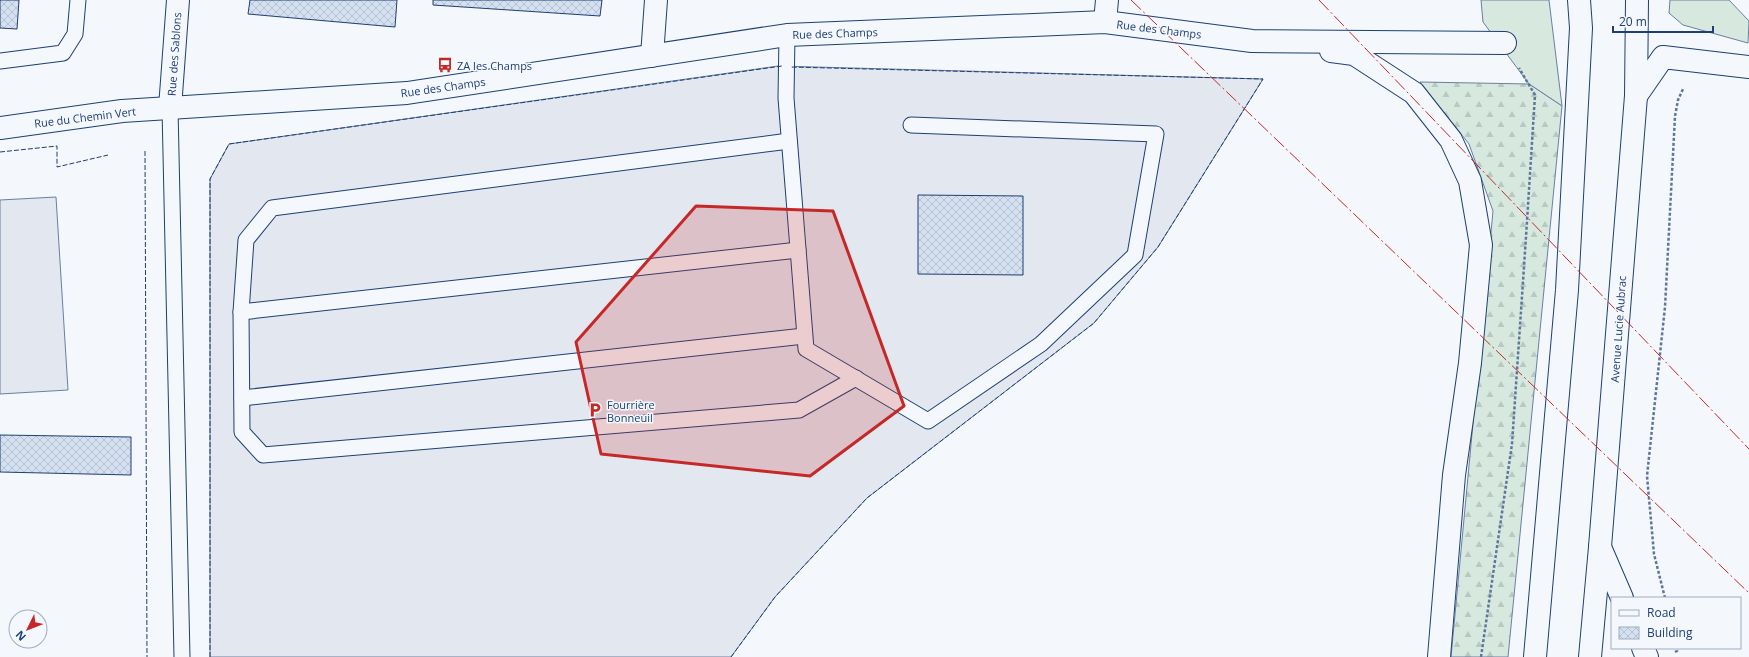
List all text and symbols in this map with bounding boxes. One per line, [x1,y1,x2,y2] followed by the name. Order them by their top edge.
[1613,8,1713,34] scale bar
[164,12,184,96] street label: Rue des Sablons
[1619,13,1647,30] text: 20 m
[1116,16,1202,42] street label: Rue des Champs
[792,24,878,42] street label: Rue des Champs
[436,56,454,74] bus stop icon: ZA les Champs
[457,58,532,73] place label: ZA les Champs
[400,74,486,100] street label: Rue des Champs
[33,103,137,131] street label: Rue du Chemin Vert
[1607,275,1629,383] street label: Avenue Lucie Aubrac
[607,397,655,425] place label: Fourrière Bonneuil
[586,401,604,419] parking icon: Fourrière Bonneuil
[1611,597,1741,649] legend
[1647,604,1676,621] text: Road
[8,609,48,649] north arrow
[1647,624,1693,641] text: Building
[12,628,29,645] text: N

